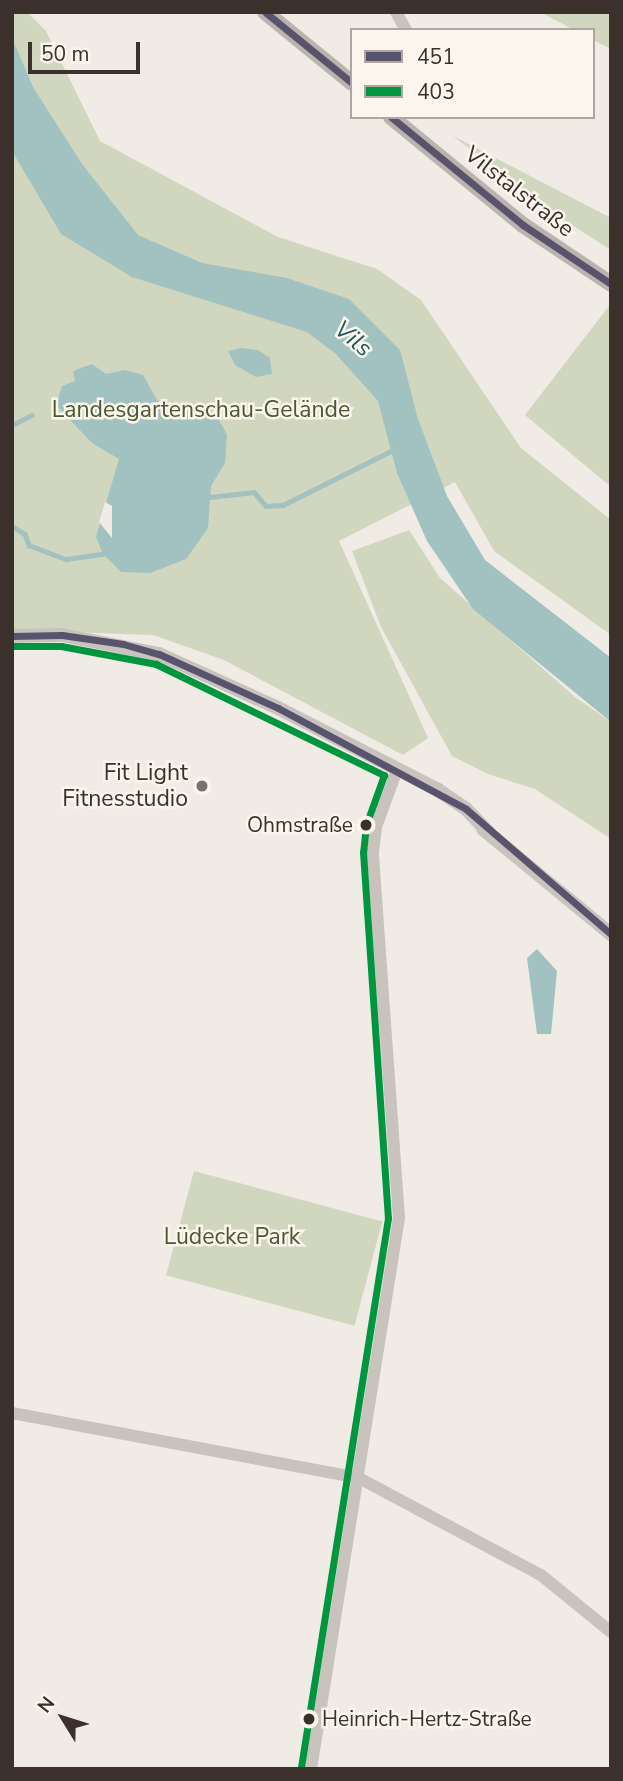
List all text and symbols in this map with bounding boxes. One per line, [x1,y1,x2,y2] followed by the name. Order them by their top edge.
[32,28,144,72] scale bar
[350,28,595,119] legend
[41,40,90,68] text: 50 m
[417,43,455,71] text: 451
[417,78,455,106] text: 403
[459,141,579,243] street label: Vilstalstraße
[328,315,378,363] water label: Vils
[52,396,350,424] park label: Landesgartenschau-Gelände
[62,759,188,813] place label: Fit Light Fitnesstudio
[194,778,210,794] marker: Fit Light Fitnesstudio
[247,812,353,838] place label: Ohmstraße
[359,818,373,832] marker: Ohmstraße
[164,1223,300,1251] park label: Lüdecke Park
[28,1683,98,1753] north arrow
[32,1691,61,1719] text: N
[322,1706,532,1732] place label: Heinrich-Hertz-Straße
[302,1712,316,1726] marker: Heinrich-Hertz-Straße

